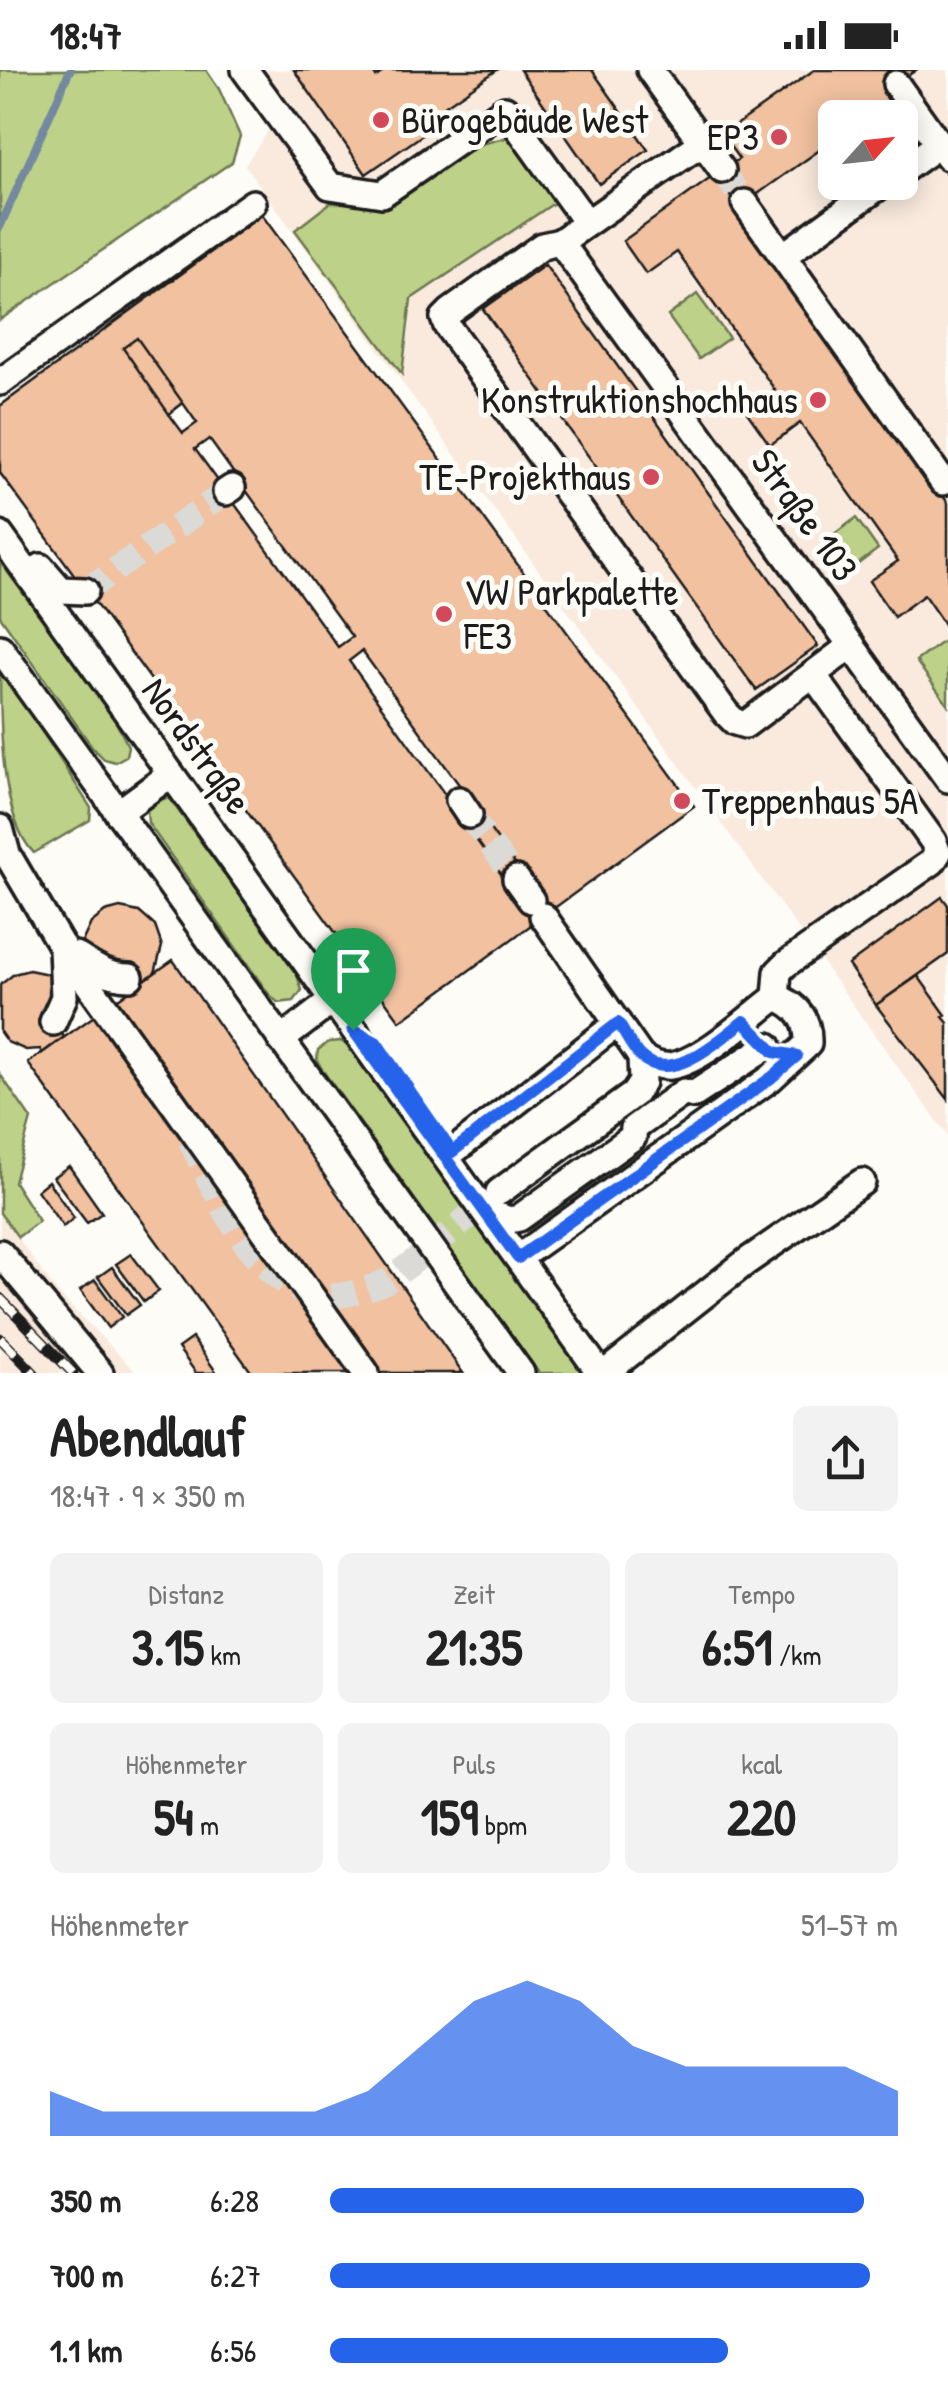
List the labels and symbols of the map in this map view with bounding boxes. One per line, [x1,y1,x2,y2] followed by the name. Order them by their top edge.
[401,93,649,145] place label: Bürogebäude West
[818,100,918,200] north arrow
[370,109,392,131] marker: Bürogebäude West
[707,110,759,162] place label: EP3
[768,126,790,148] marker: EP3
[481,373,798,425] place label: Konstruktionshochhaus
[807,389,829,411] marker: Konstruktionshochhaus
[740,438,871,591] street label: Straße 103
[419,450,631,502] place label: TE-Projekthaus
[640,466,662,488] marker: TE-Projekthaus
[463,565,679,661] place label: VW Parkpalette FE3
[433,603,455,625] marker: VW Parkpalette FE3
[131,666,265,824] street label: Nordstraße
[702,774,918,826] place label: Treppenhaus 5A
[671,790,693,812] marker: Treppenhaus 5A
[311,928,396,1031] pin

